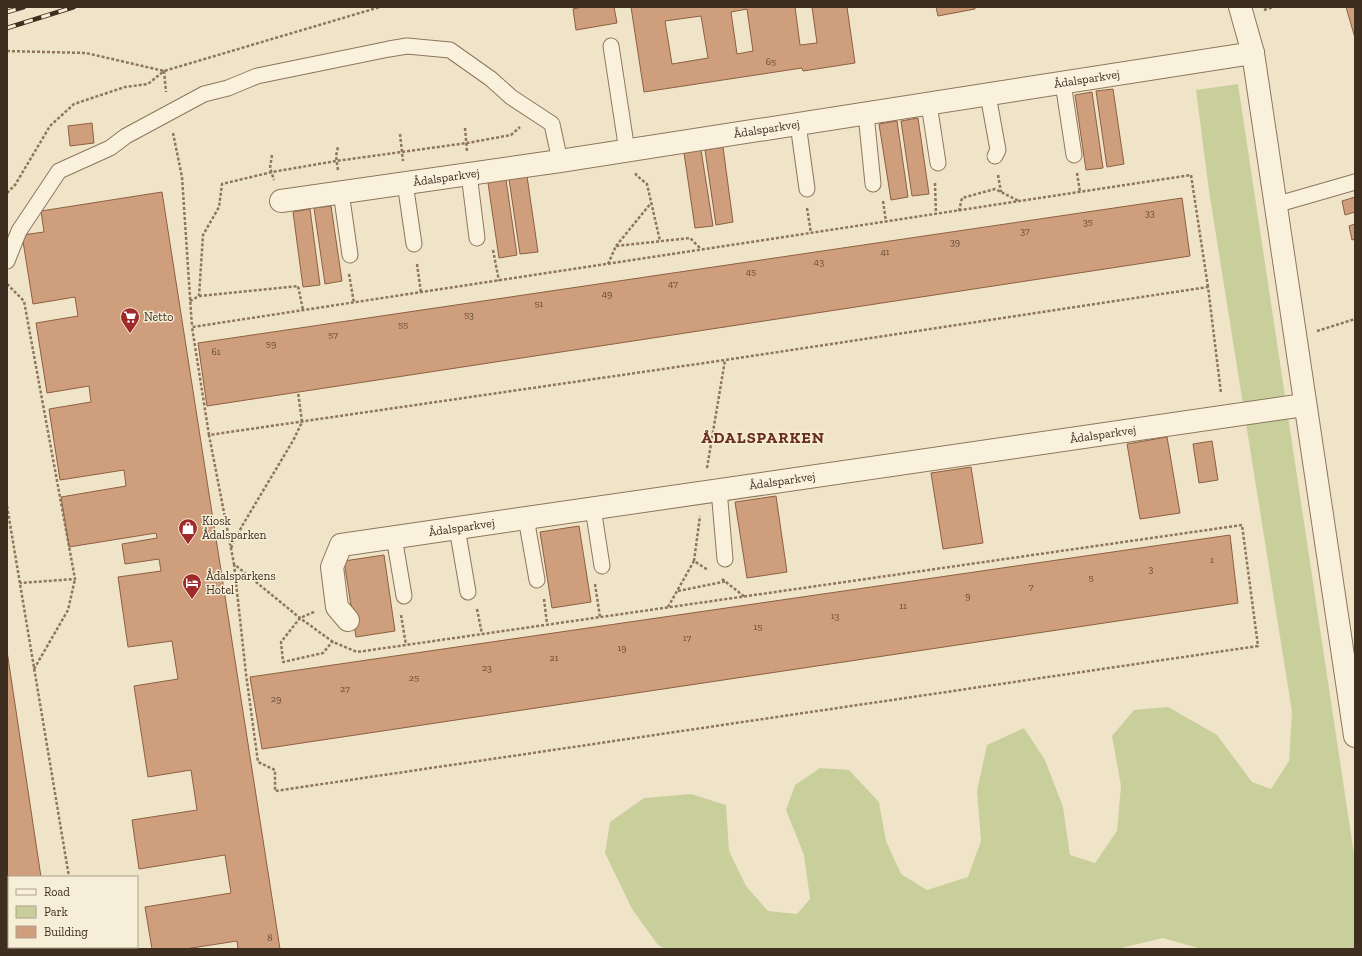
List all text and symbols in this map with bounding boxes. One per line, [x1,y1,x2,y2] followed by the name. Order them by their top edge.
[766,56,776,68] house number: 65
[1053,67,1121,91] street label: Ådalsparkvej
[732,117,801,141] street label: Ådalsparkvej
[412,166,480,189] street label: Ådalsparkvej
[1145,207,1155,219] house number: 33
[1083,216,1093,228] house number: 35
[1020,225,1030,237] house number: 37
[950,236,960,248] house number: 39
[880,246,890,258] house number: 41
[814,256,824,268] house number: 43
[746,266,756,278] house number: 45
[668,278,678,290] house number: 47
[602,288,612,300] house number: 49
[535,298,544,310] house number: 51
[119,306,141,334] supermarket icon: Netto
[464,309,474,321] house number: 53
[144,310,173,324] place label: Netto
[398,319,408,331] house number: 55
[328,329,338,341] house number: 57
[266,338,276,350] house number: 59
[211,346,221,358] house number: 61
[1069,423,1137,446] street label: Ådalsparkvej
[701,428,825,447] district label: ÅDALSPARKEN
[748,469,816,493] street label: Ådalsparkvej
[202,514,267,542] place label: Kiosk Ådalsparken
[427,516,496,539] street label: Ådalsparkvej
[177,517,199,545] shop icon: Kiosk Ådalsparken
[1210,554,1214,566] house number: 1
[1149,563,1154,575] house number: 3
[206,568,276,597] place label: Ådalsparkens Hotel
[181,572,203,600] hotel icon: Ådalsparkens Hotel
[1088,572,1094,584] house number: 5
[1029,581,1034,593] house number: 7
[965,590,971,602] house number: 9
[899,600,907,612] house number: 11
[831,610,839,622] house number: 13
[754,621,762,633] house number: 15
[683,632,691,644] house number: 17
[617,642,627,654] house number: 19
[550,652,559,664] house number: 21
[482,662,492,674] house number: 23
[409,672,419,684] house number: 25
[340,683,350,695] house number: 27
[271,693,281,705] house number: 29
[8,876,138,948] legend
[44,885,70,899] text: Road
[44,905,69,919] text: Park
[44,925,88,939] text: Building
[267,932,273,944] house number: 8

